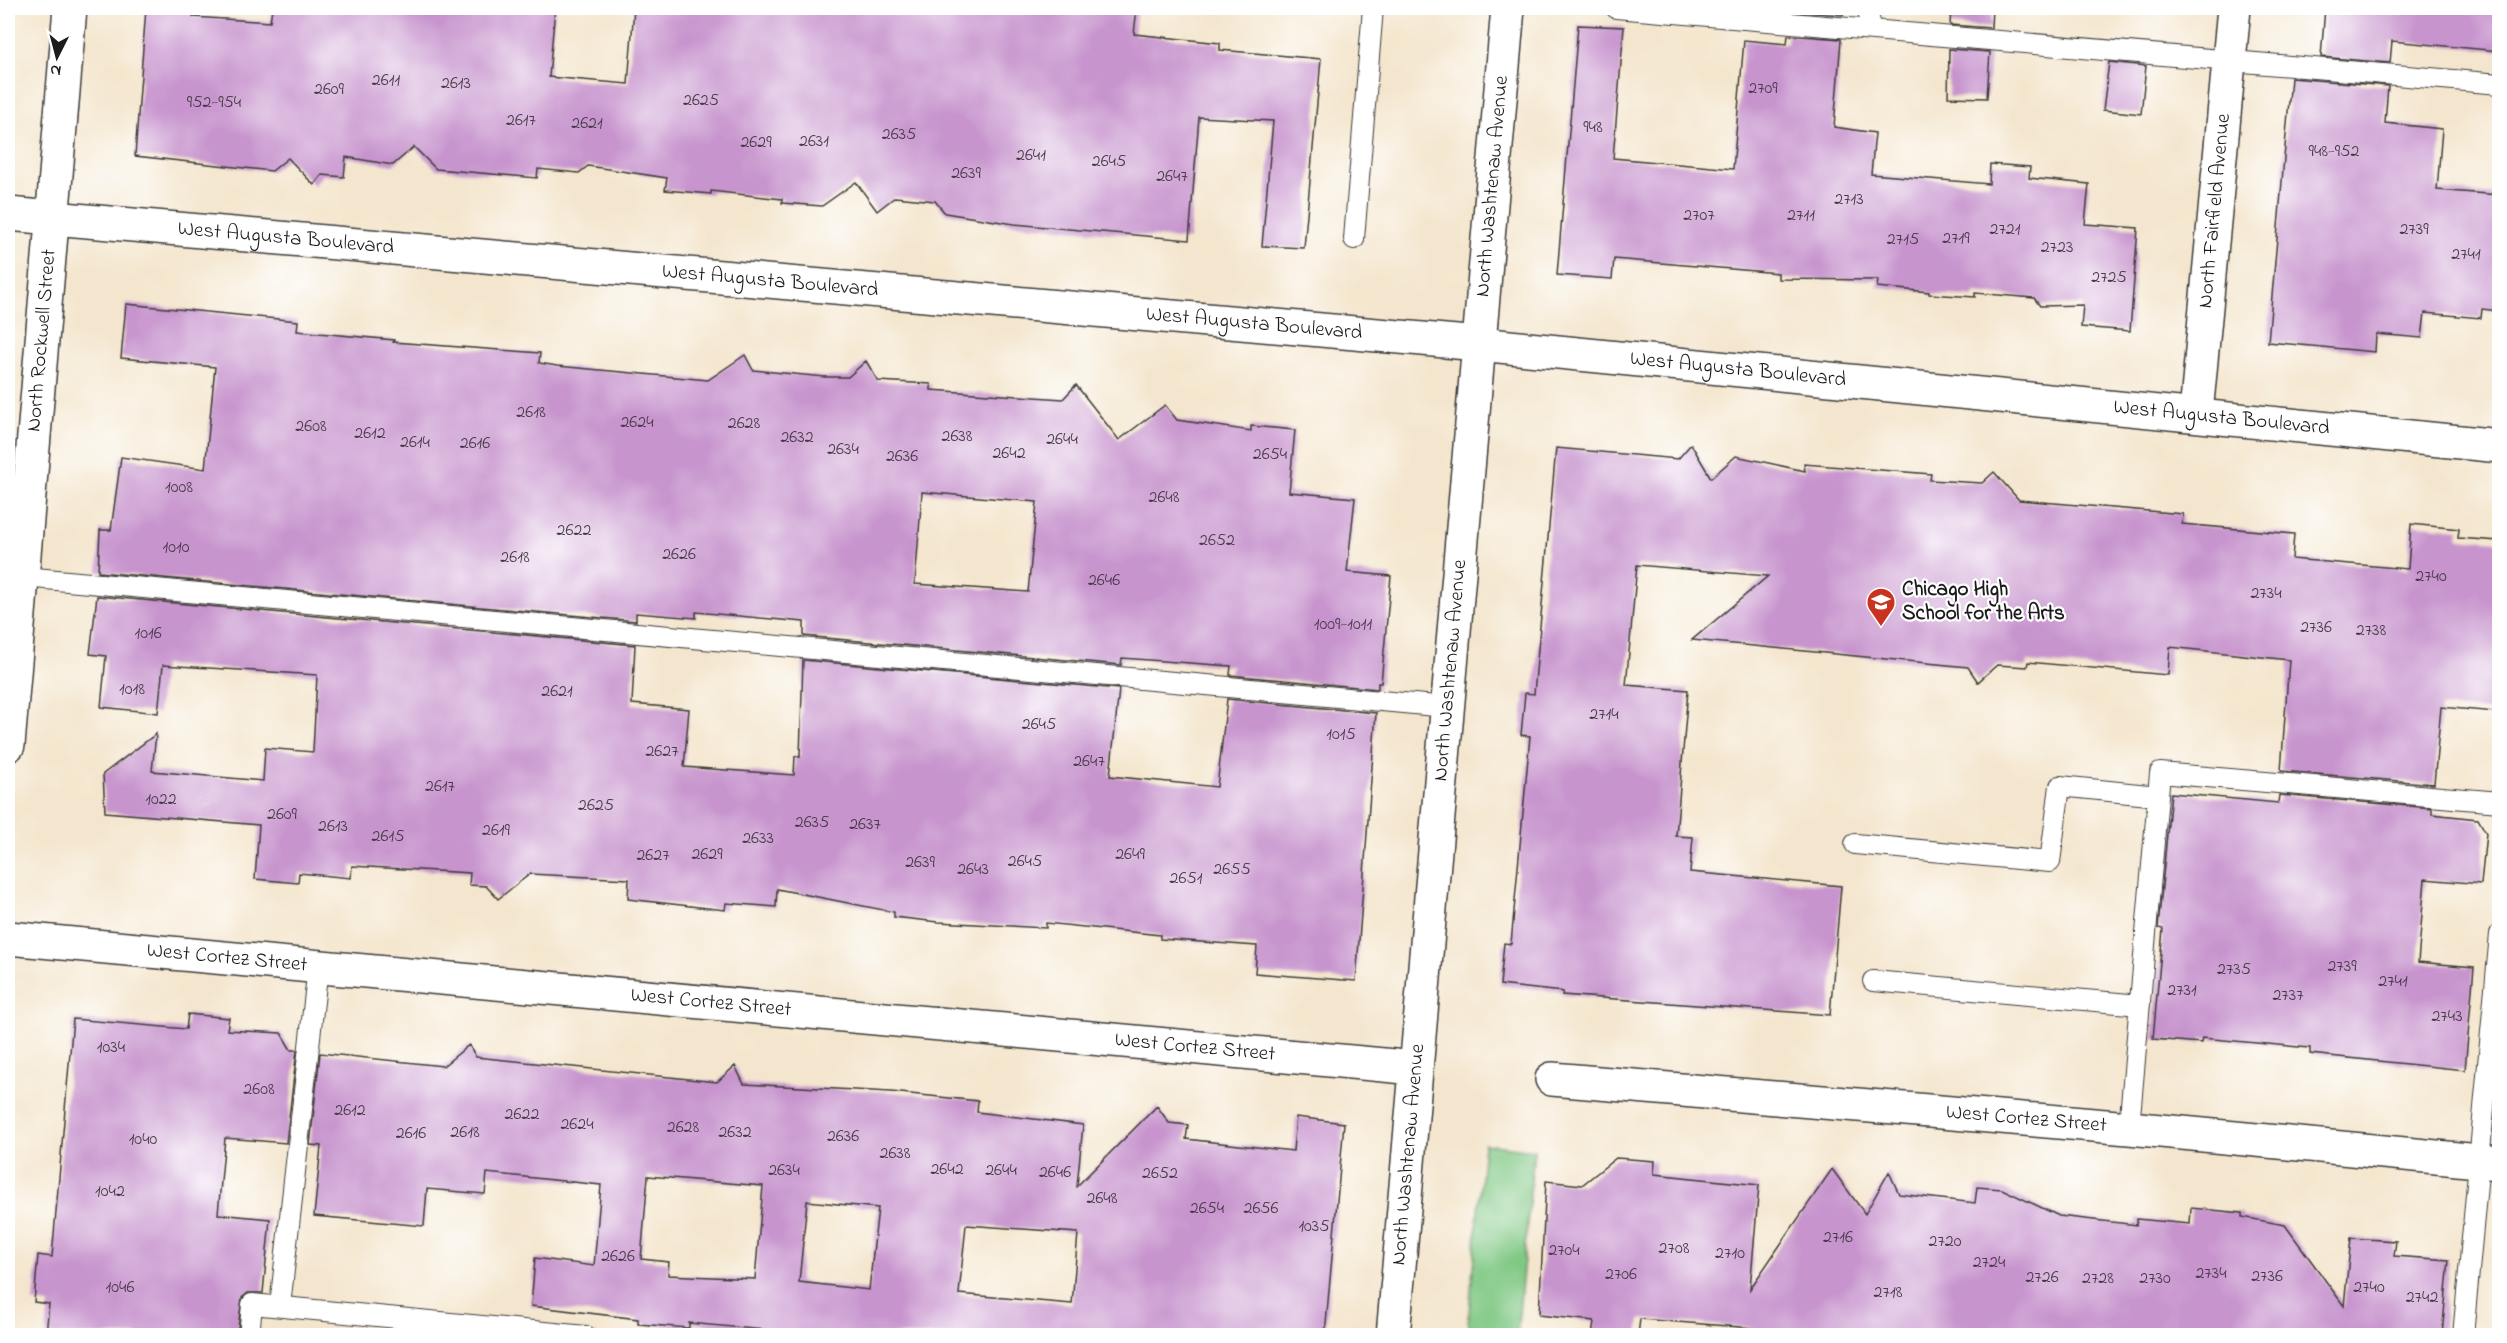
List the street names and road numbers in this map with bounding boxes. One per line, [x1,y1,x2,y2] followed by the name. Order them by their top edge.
[1468,74,1517,298] street label: North Washtenaw Avenue
[2191,112,2239,310] street label: North Fairfield Avenue
[176,214,396,263] street label: West Augusta Boulevard
[19,248,65,433] street label: North Rockwell Street
[661,257,880,306] street label: West Augusta Boulevard
[1145,300,1364,349] street label: West Augusta Boulevard
[1628,344,1848,396] street label: West Augusta Boulevard
[2112,392,2331,444] street label: West Augusta Boulevard
[1426,558,1475,783] street label: North Washtenaw Avenue
[145,936,309,981] street label: West Cortez Street
[629,981,793,1025] street label: West Cortez Street
[1113,1025,1277,1070] street label: West Cortez Street
[1384,1042,1433,1267] street label: North Washtenaw Avenue
[1945,1098,2108,1141] street label: West Cortez Street

